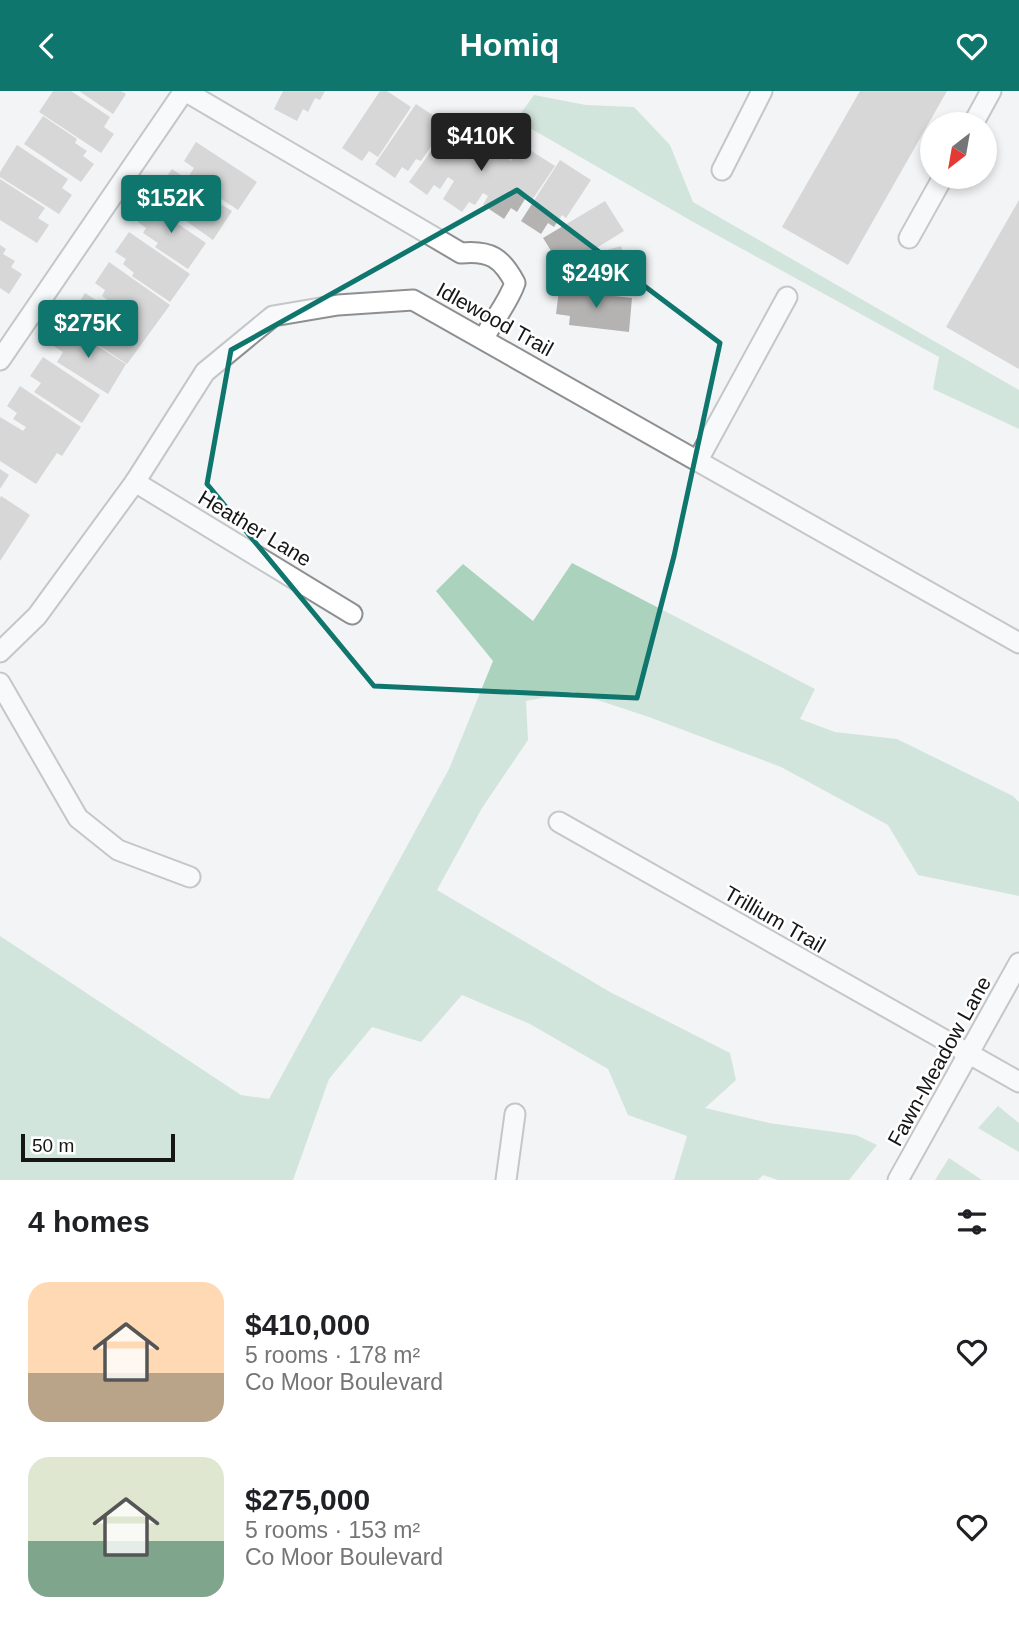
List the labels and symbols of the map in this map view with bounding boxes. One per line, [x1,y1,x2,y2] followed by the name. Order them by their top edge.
[920,112,998,189] north arrow
[432,113,530,173] pin: $410K
[122,176,220,235] pin: $152K
[547,251,645,310] pin: $249K
[433,278,557,360] street label: Idlewood Trail
[39,301,137,360] pin: $275K
[195,485,315,571] street label: Heather Lane
[721,881,829,957] street label: Trillium Trail
[883,972,995,1150] street label: Fawn-Meadow Lane
[21,1131,175,1163] scale bar

